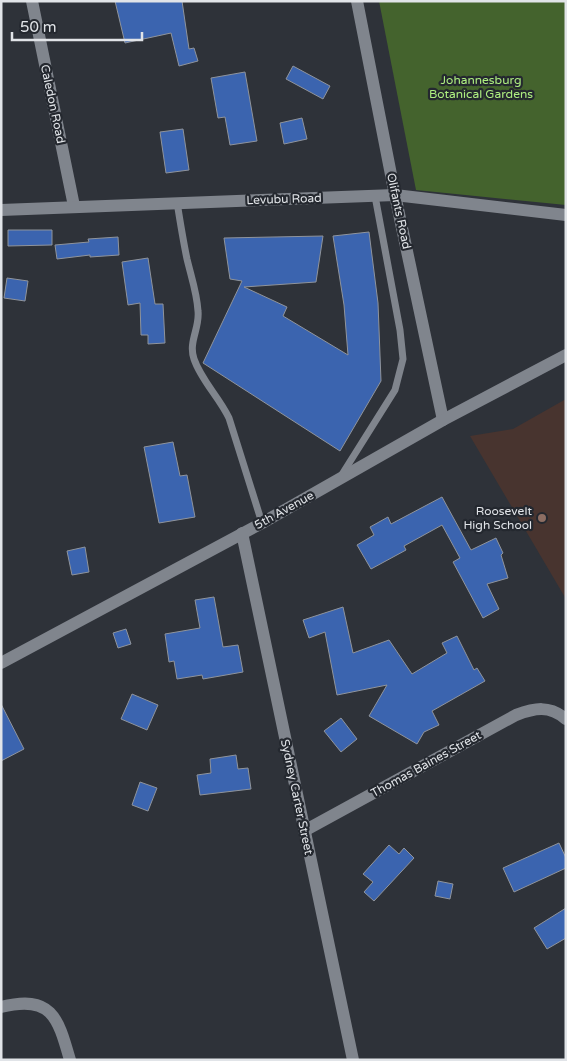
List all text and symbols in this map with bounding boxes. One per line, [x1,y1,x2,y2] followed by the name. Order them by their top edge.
[12,10,142,42] scale bar
[20,18,57,36] text: 50 m
[38,63,68,145] street label: Caledon Road
[429,73,533,101] park label: Johannesburg Botanical Gardens
[384,172,414,250] street label: Olifants Road
[246,191,322,207] street label: Levubu Road
[252,488,316,532] street label: 5th Avenue
[463,504,532,532] place label: Roosevelt High School
[536,512,548,524] marker: Roosevelt High School
[368,728,484,800] street label: Thomas Baines Street
[278,738,316,856] street label: Sydney Carter Street

